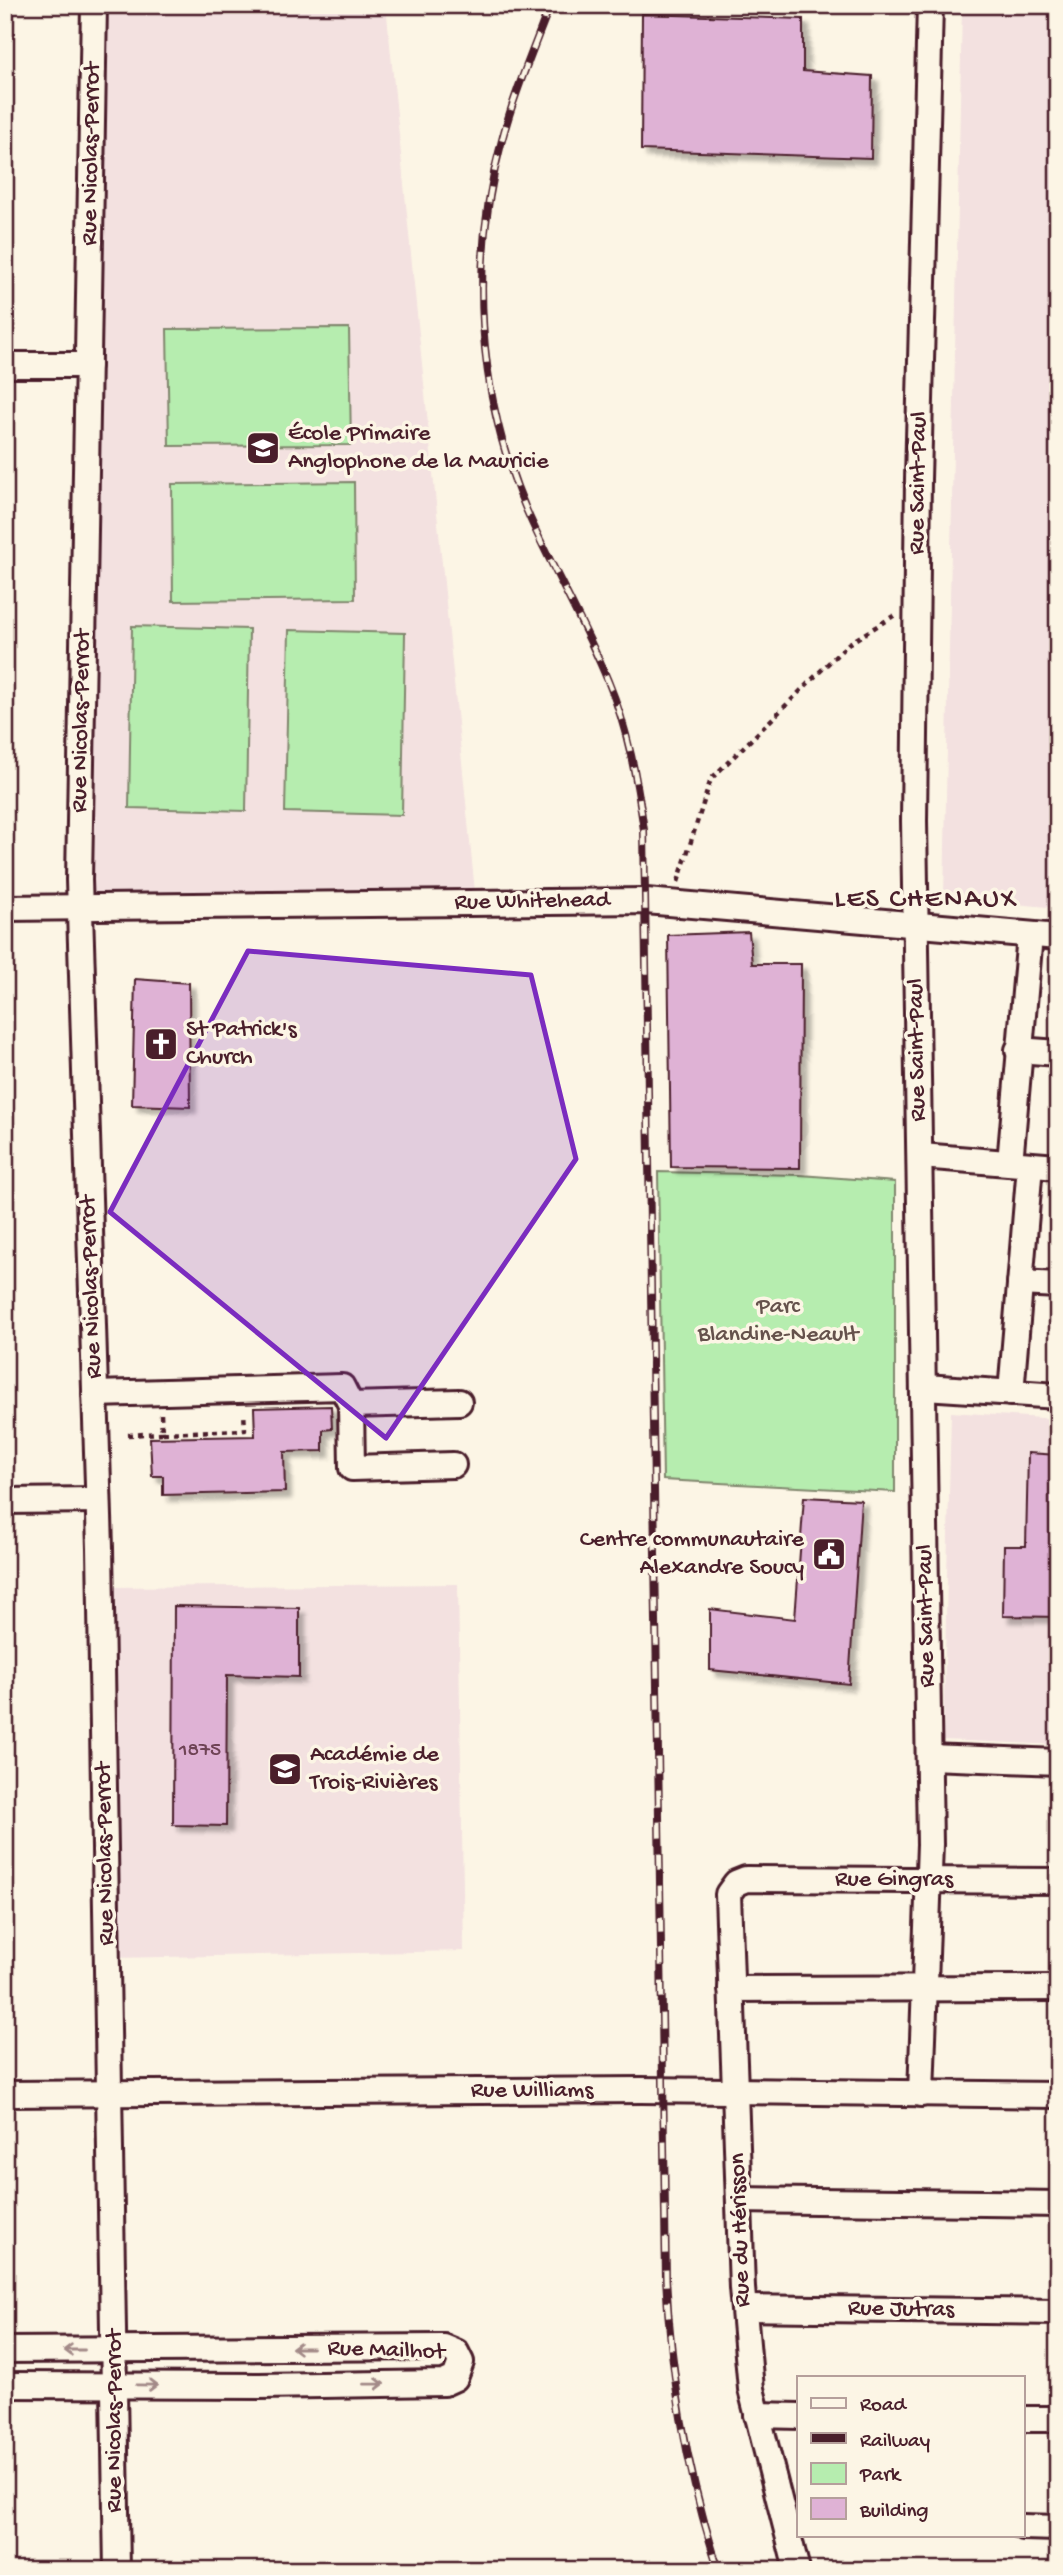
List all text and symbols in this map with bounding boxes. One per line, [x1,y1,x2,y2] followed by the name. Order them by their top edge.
[76,60,108,246] street label: Rue Nicolas-Perrot
[903,411,935,555] street label: Rue Saint-Paul
[288,420,549,477] place label: École Primaire Anglophone de la Mauricie
[244,429,282,467] school or university icon: École Primaire Anglophone de la Mauricie
[66,627,98,813] street label: Rue Nicolas-Perrot
[834,884,1018,917] district label: LES CHENAUX
[454,886,612,918] street label: Rue Whitehead
[902,978,934,1122] street label: Rue Saint-Paul
[186,1016,298,1073] place label: St Patrick's Church
[142,1025,180,1063] church icon: St Patrick's Church
[74,1193,110,1379] street label: Rue Nicolas-Perrot
[697,1293,861,1350] park label: Parc Blandine-Neault
[580,1526,805,1583] place label: Centre communautaire Alexandre Soucy
[810,1535,848,1573] public building icon: Centre communautaire Alexandre Soucy
[911,1544,943,1688] street label: Rue Saint-Paul
[178,1739,221,1764] house number: 1875
[308,1741,439,1798] place label: Académie de Trois-Rivières
[266,1750,304,1788] school or university icon: Académie de Trois-Rivières
[90,1760,122,1946] street label: Rue Nicolas-Perrot
[835,1866,954,1895] street label: Rue Gingras
[471,2077,594,2106] street label: Rue Williams
[724,2152,758,2308] street label: Rue du Hérisson
[848,2295,956,2325] street label: Rue Jutras
[101,2327,130,2513] street label: Rue Nicolas-Perrot
[327,2334,447,2368] street label: Rue Mailhot
[291,2342,314,2355] one-way arrow
[63,2343,86,2357] one-way arrow
[797,2376,1024,2536] legend
[135,2378,158,2392] one-way arrow
[363,2378,386,2391] one-way arrow
[860,2394,908,2419] text: Road
[860,2430,930,2455] text: Railway
[859,2464,903,2489] text: Park
[859,2500,929,2525] text: Building

